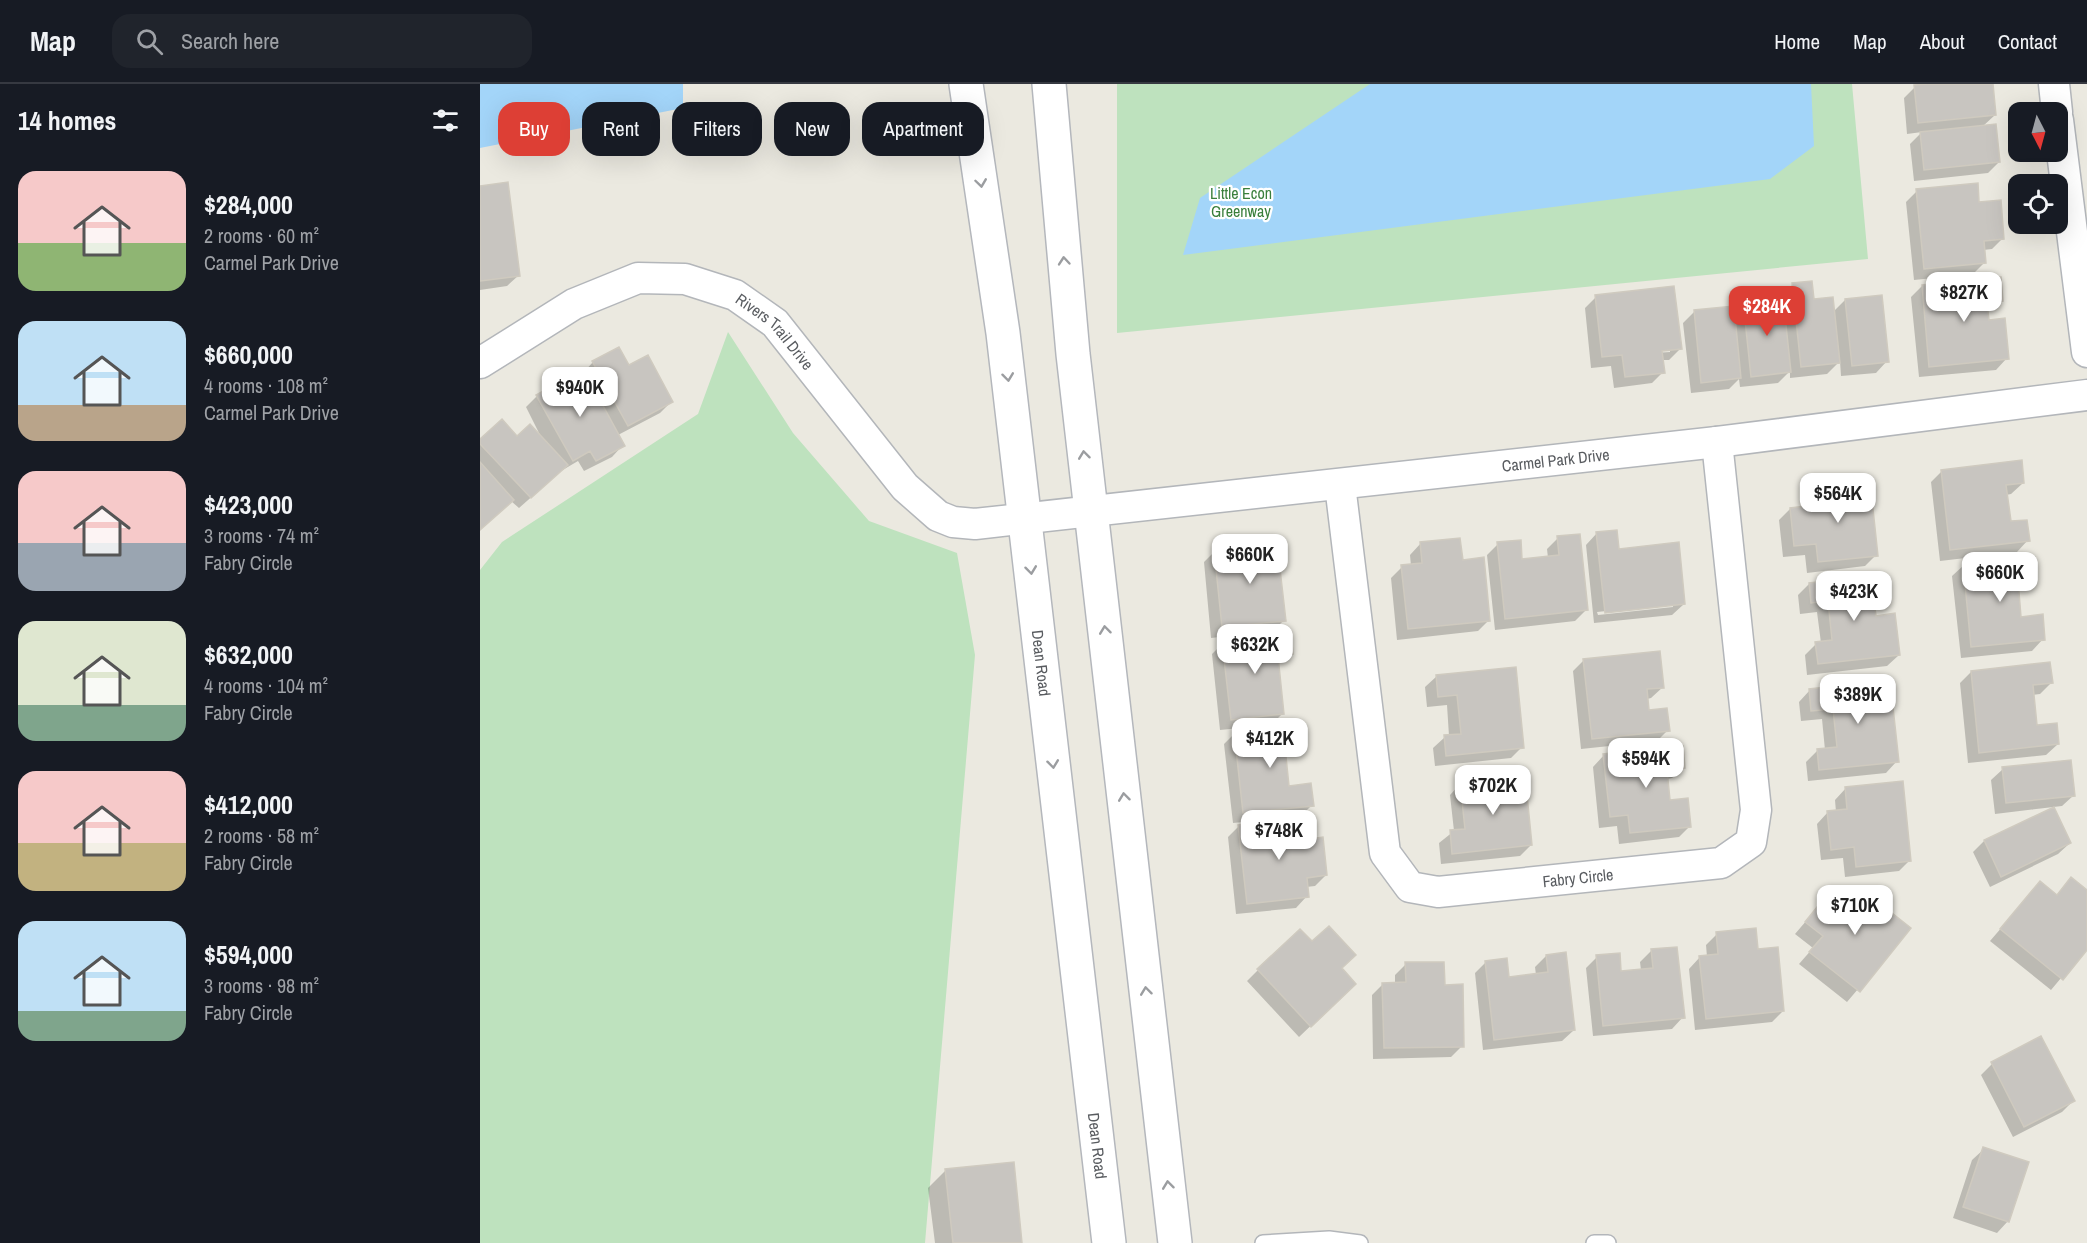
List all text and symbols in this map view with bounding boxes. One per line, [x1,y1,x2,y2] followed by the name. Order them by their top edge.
[112,14,532,68] search box
[30,22,76,60] text: Map
[133,25,166,58] icon: search
[181,26,279,56] text: Search here
[1774,27,1820,56] text: Home
[1853,27,1887,56] text: Map
[1920,27,1965,56] text: About
[1998,27,2057,56] text: Contact
[498,102,570,156] chip: Buy
[582,102,660,156] chip: Rent
[672,102,762,156] chip: Filters
[774,102,850,156] chip: New
[862,102,984,156] chip: Apartment
[2008,102,2068,162] north arrow
[2008,102,2068,234] map controls
[18,103,116,138] text: 14 homes
[429,104,462,137] icon: filters
[2008,174,2068,234] button: locate
[975,179,987,188] one-way arrow
[1210,182,1272,222] park label: Little Econ Greenway
[204,187,293,222] text: $284,000
[66,195,138,267] icon: home
[204,222,319,249] text: 2 rooms · 60 m²
[204,249,339,276] text: Carmel Park Drive
[1058,256,1071,266] one-way arrow
[1922,272,2006,323] pin: $827K
[1940,278,1988,305] text: $827K
[1725,286,1809,337] pin: $284K
[731,288,819,374] street label: Rivers Trail Drive
[1743,292,1791,319] text: $284K
[204,337,293,372] text: $660,000
[66,345,138,417] icon: home
[538,367,622,418] pin: $940K
[204,372,328,399] text: 4 rooms · 108 m²
[1001,372,1014,381] one-way arrow
[556,373,604,400] text: $940K
[204,399,339,426] text: Carmel Park Drive
[1501,443,1610,477] street label: Carmel Park Drive
[1079,450,1091,459] one-way arrow
[1796,473,1880,524] pin: $564K
[1814,479,1862,506] text: $564K
[204,487,293,522] text: $423,000
[66,495,138,567] icon: home
[204,522,319,549] text: 3 rooms · 74 m²
[1208,534,1292,585] pin: $660K
[1226,540,1274,567] text: $660K
[204,549,293,576] text: Fabry Circle
[1958,552,2042,603] pin: $660K
[1976,558,2024,585] text: $660K
[1024,566,1036,575] one-way arrow
[1812,571,1896,622] pin: $423K
[1830,577,1878,604] text: $423K
[1213,624,1297,675] pin: $632K
[1099,625,1112,634] one-way arrow
[1027,629,1056,697] street label: Dean Road
[1231,630,1279,657] text: $632K
[204,637,293,672] text: $632,000
[66,645,138,717] icon: home
[204,672,328,699] text: 4 rooms · 104 m²
[1816,674,1900,725] pin: $389K
[1834,680,1882,707] text: $389K
[204,699,293,726] text: Fabry Circle
[1228,718,1312,769] pin: $412K
[1246,724,1294,751] text: $412K
[1604,738,1688,789] pin: $594K
[1622,744,1670,771] text: $594K
[1047,759,1059,768] one-way arrow
[1451,765,1535,816] pin: $702K
[1469,771,1517,798] text: $702K
[204,787,293,822] text: $412,000
[1118,793,1131,802] one-way arrow
[66,795,138,867] icon: home
[1237,810,1321,861] pin: $748K
[1255,816,1303,843] text: $748K
[204,822,319,849] text: 2 rooms · 58 m²
[204,849,293,876] text: Fabry Circle
[1542,863,1614,892] street label: Fabry Circle
[1813,885,1897,936] pin: $710K
[1831,891,1879,918] text: $710K
[204,937,293,972] text: $594,000
[66,945,138,1017] icon: home
[204,972,319,999] text: 3 rooms · 98 m²
[1140,987,1153,996] one-way arrow
[204,999,293,1026] text: Fabry Circle
[1083,1112,1112,1180] street label: Dean Road
[1163,1180,1175,1189] one-way arrow

